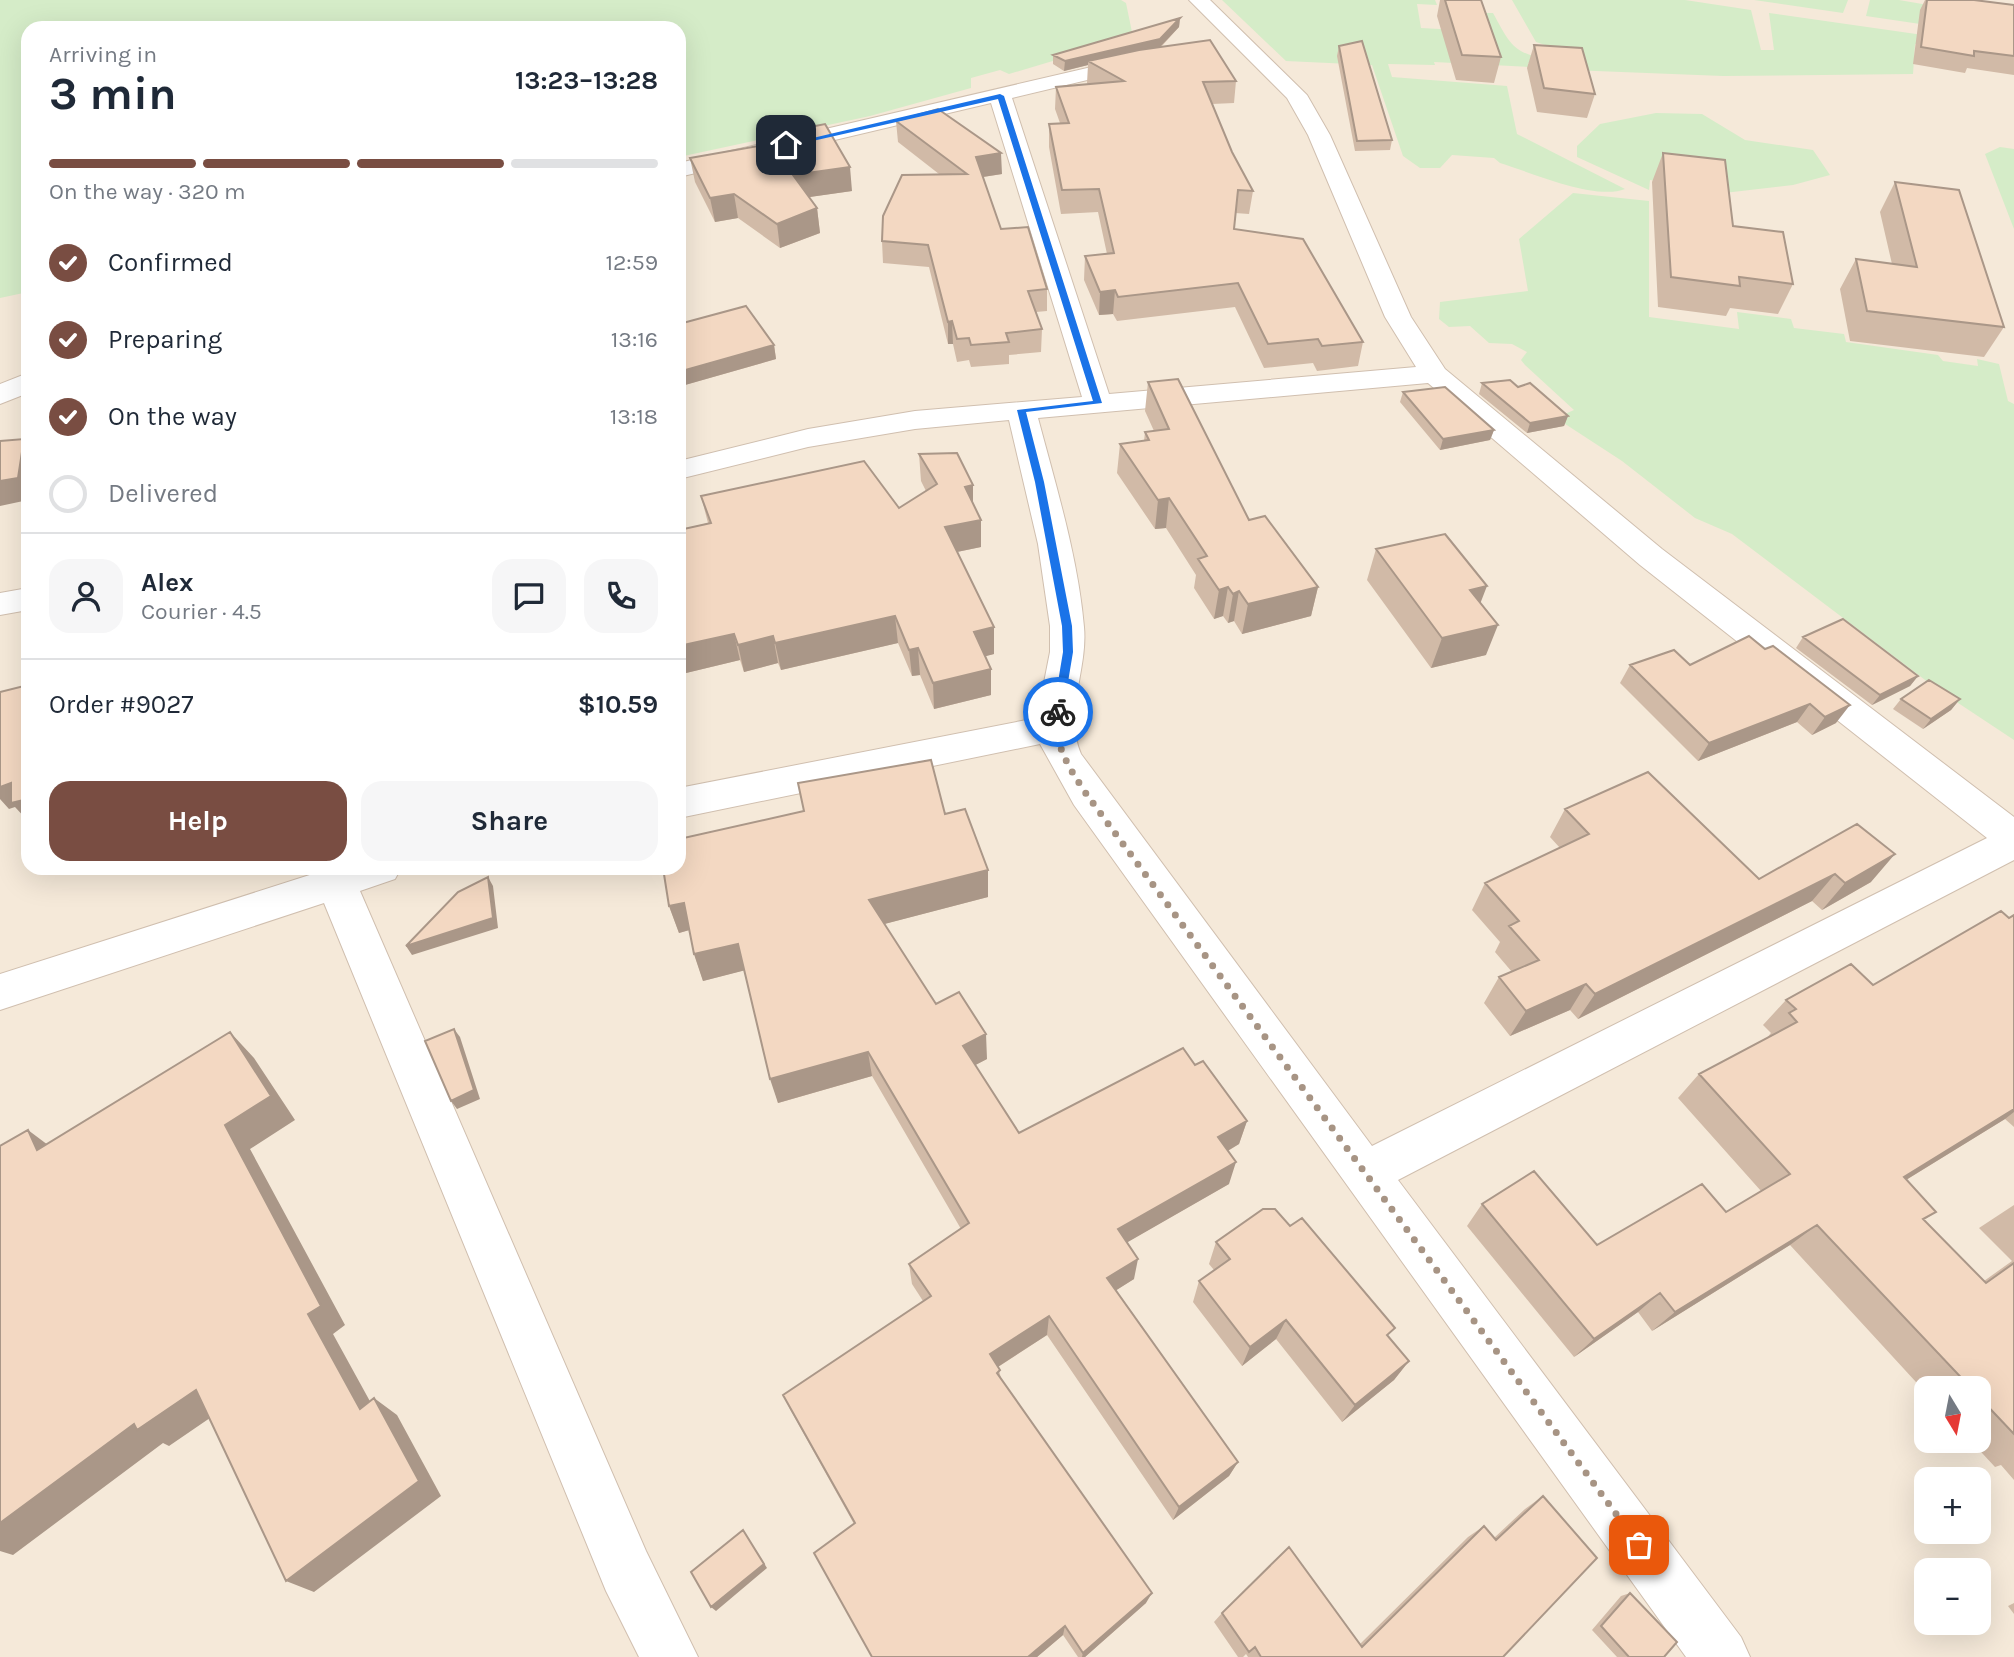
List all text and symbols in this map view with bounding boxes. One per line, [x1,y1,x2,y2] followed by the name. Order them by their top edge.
[49,41,157,68] text: Arriving in
[515,65,658,96] text: 13:23–13:28
[49,67,177,121] text: 3 min
[756,115,816,175] pin
[767,126,805,164] icon: home
[49,178,246,205] text: On the way · 320 m
[49,244,87,282] icon: check
[108,247,233,278] text: Confirmed
[605,249,658,276] text: 12:59
[49,321,87,359] icon: check
[108,324,222,355] text: Preparing
[611,326,658,353] text: 13:16
[49,398,87,436] icon: check
[108,401,237,432] text: On the way
[610,403,658,430] text: 13:18
[108,478,218,509] text: Delivered
[49,559,123,633] button: person
[492,559,566,633] button: chat
[584,559,658,633] button: phone
[141,567,193,598] text: Alex
[141,598,262,625] text: Courier · 4.5
[1023,677,1093,747] courier
[49,689,194,720] text: Order #9027
[578,689,658,720] text: $10.59
[1039,693,1077,731] icon: bike
[49,781,347,861] button: Help
[361,781,658,861] button: Share
[1914,1376,1992,1452] north arrow
[1914,1376,1991,1635] map controls
[1914,1467,1991,1544] button: +
[1609,1515,1669,1575] pin
[1620,1526,1658,1564] icon: bag
[1914,1558,1991,1635] button: −

